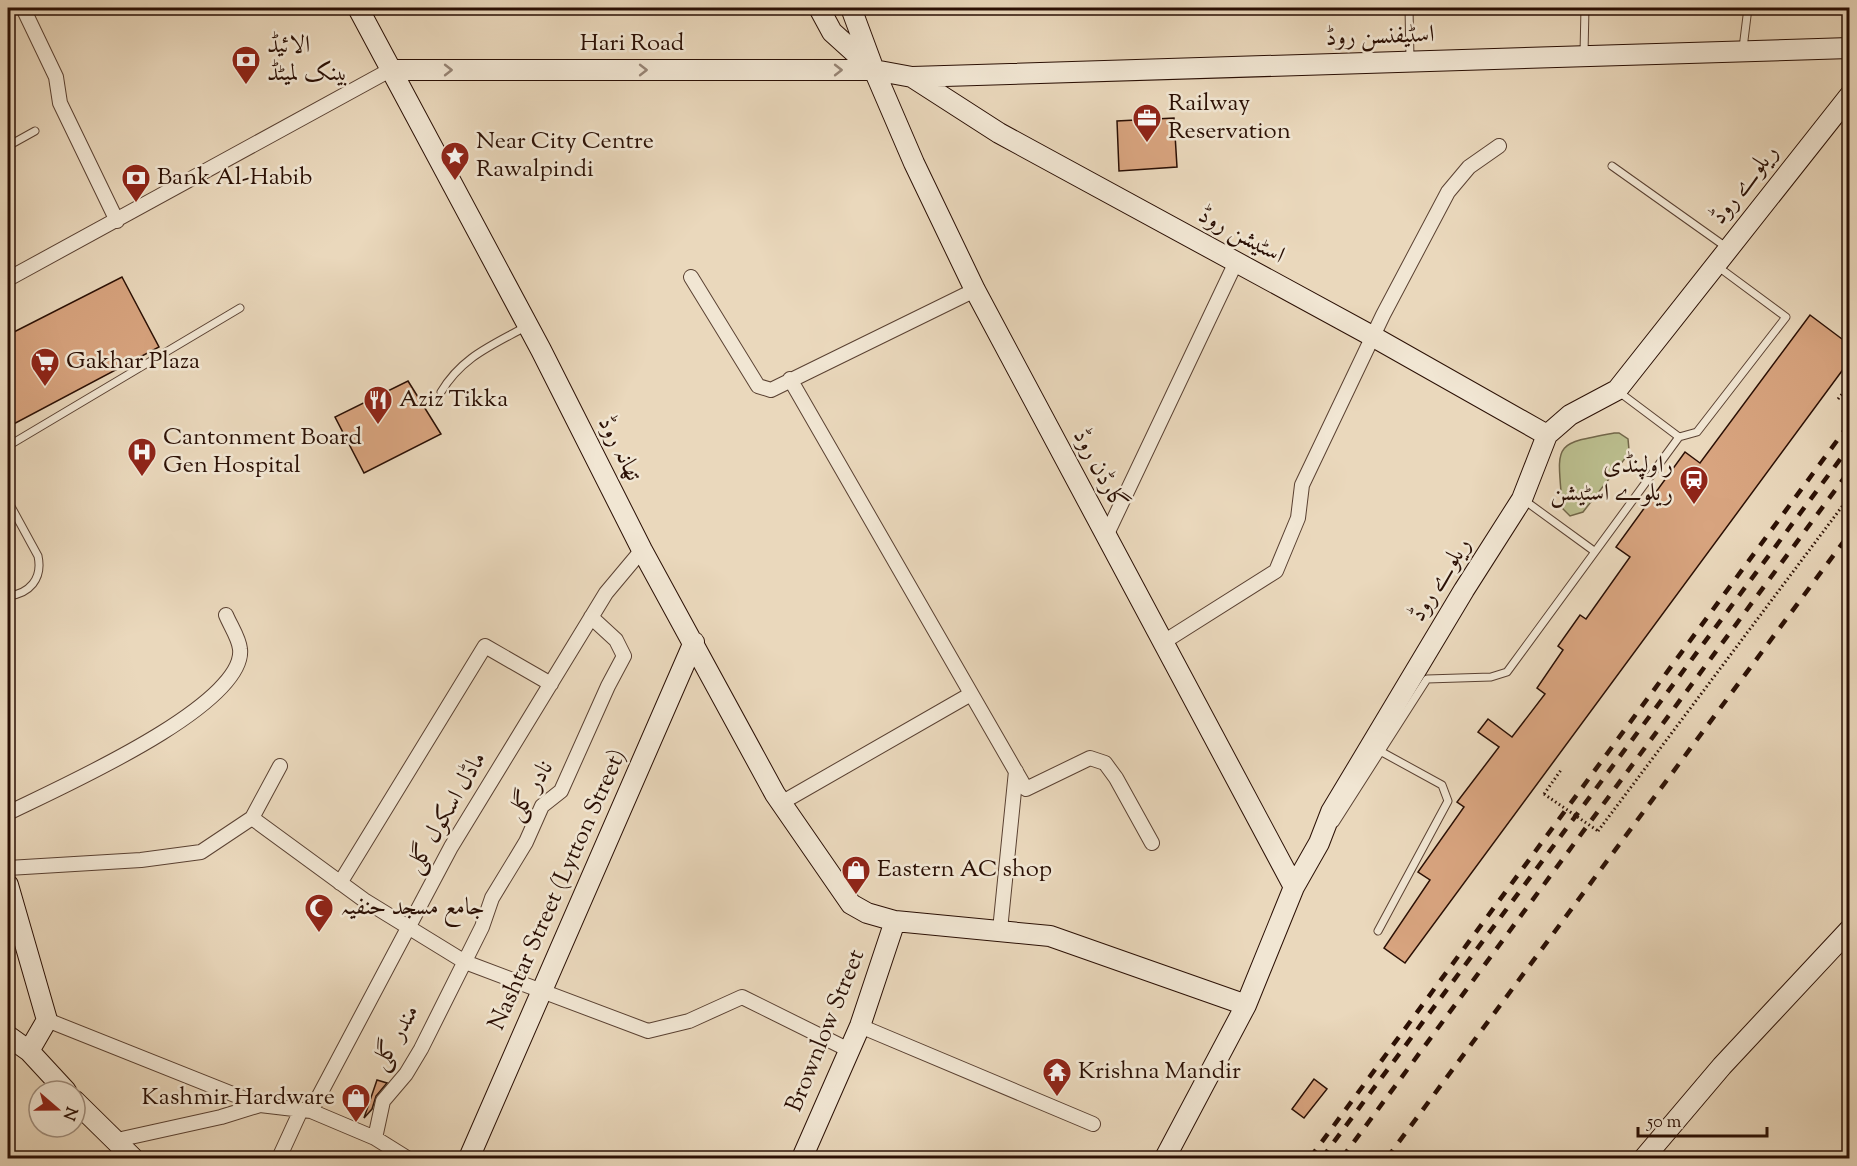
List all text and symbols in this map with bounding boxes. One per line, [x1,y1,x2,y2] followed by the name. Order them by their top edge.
[1325,18,1435,56] street label: اسٹیفنسن روڈ
[580,27,685,61] street label: Hari Road
[267,29,348,91] place label: الائیڈ بینک لمیٹڈ
[230,44,262,86] bank icon: الائیڈ بینک لمیٹڈ
[444,64,453,76] one-way arrow
[639,64,648,76] one-way arrow
[834,64,843,76] one-way arrow
[1168,87,1291,149] place label: Railway Reservation
[1131,102,1163,144] office icon: Railway Reservation
[476,125,654,187] place label: Near City Centre Rawalpindi
[1703,138,1787,232] street label: ریلوے روڈ
[439,140,471,182] place icon: Near City Centre Rawalpindi
[157,161,312,195] place label: Bank Al-Habib
[120,162,152,204] bank icon: Bank Al-Habib
[1191,199,1291,273] street label: اسٹیشن روڈ
[66,345,200,379] place label: Gakhar Plaza
[29,346,61,388] supermarket icon: Gakhar Plaza
[399,383,508,417] place label: Aziz Tikka
[362,384,394,426] restaurant icon: Aziz Tikka
[588,411,650,488] street label: تھانہ روڈ
[163,421,363,483] place label: Cantonment Board Gen Hospital
[1063,423,1135,517] street label: گارڈن روڈ
[126,436,158,478] hospital icon: Cantonment Board Gen Hospital
[1550,449,1673,511] place label: راولپنڈی ریلوے اسٹیشن
[1678,464,1710,506] station icon: راولپنڈی ریلوے اسٹیشن
[1402,531,1480,629] street label: ریلوے روڈ
[481,744,635,1036] street label: Nashtar Street (Lytton Street)
[398,746,496,880] street label: ماڈل اسکول گلی
[499,754,563,828] street label: نادر گلی
[877,853,1052,887] place label: Eastern AC shop
[840,854,872,896] shop icon: Eastern AC shop
[340,891,485,928] place label: جامع مسجد حنفیہ
[303,892,335,934] mosque icon: جامع مسجد حنفیہ
[778,945,874,1117] street label: Brownlow Street
[364,999,428,1077] street label: مندر گلی
[1078,1055,1241,1089] place label: Krishna Mandir
[1041,1056,1073,1098] temple icon: Krishna Mandir
[27,1079,87,1139] north arrow
[141,1081,335,1115] place label: Kashmir Hardware
[340,1082,372,1124] shop icon: Kashmir Hardware
[1638,1100,1767,1138] scale bar
[56,1103,82,1123] text: N
[1646,1110,1682,1136] text: 50 m

